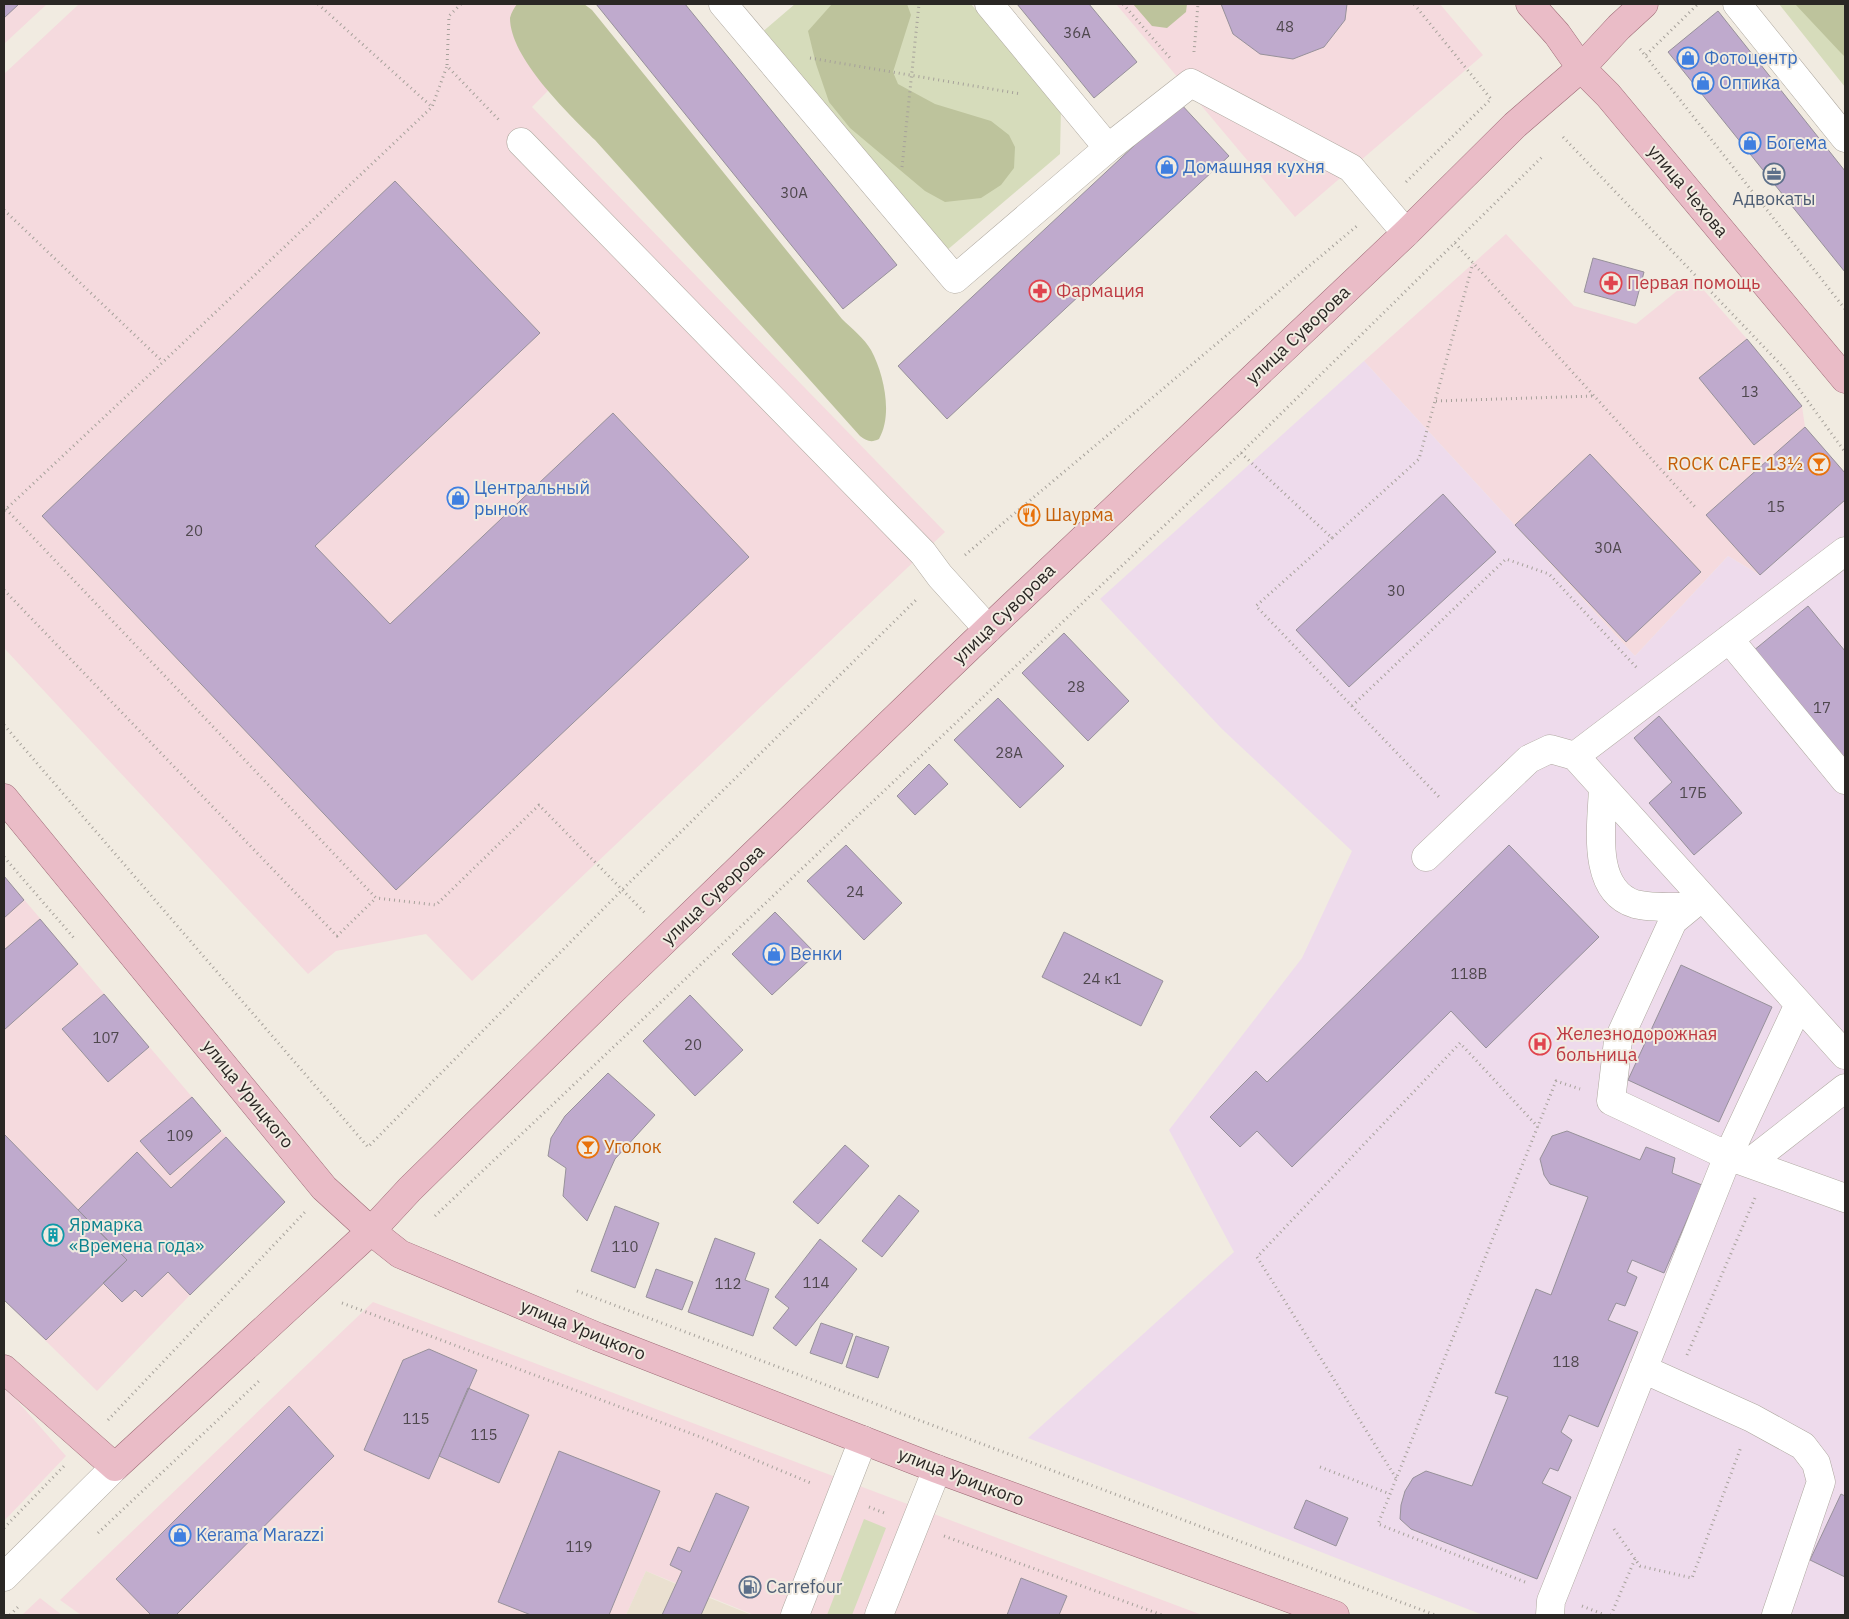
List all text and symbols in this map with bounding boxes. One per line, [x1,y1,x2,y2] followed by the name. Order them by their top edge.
[1276,17,1294,36] house number: 48
[1063,23,1091,42] house number: 36А
[1676,46,1700,70] shop icon: Фотоцентр
[1704,46,1798,69] place label: Фотоцентр
[1691,71,1715,95] shop icon: Оптика
[1719,71,1781,94] place label: Оптика
[1738,131,1762,155] shop icon: Богема
[1766,131,1827,154] place label: Богема
[1643,140,1734,242] street label: улица Чехова
[1155,155,1179,179] shop icon: Домашняя кухня
[1183,155,1325,178] place label: Домашняя кухня
[1762,162,1786,186] office icon: Адвокаты
[780,183,808,202] house number: 30А
[1732,187,1816,210] place label: Адвокаты
[1599,271,1623,295] pharmacy icon: Первая помощь
[1627,271,1760,294] place label: Первая помощь
[1028,279,1052,303] pharmacy icon: Фармация
[1056,279,1144,302] place label: Фармация
[1241,280,1355,389] street label: улица Суворова
[1741,382,1759,401] house number: 13
[1667,452,1803,475] place label: ROCK CAFE 13½
[1807,452,1831,476] bar icon: ROCK CAFE 13½
[474,476,590,520] place label: Центральный рынок
[446,486,470,510] shop icon: Центральный рынок
[1767,497,1785,516] house number: 15
[1017,503,1041,527] restaurant icon: Шаурма
[1045,503,1114,526] place label: Шаурма
[185,521,203,540] house number: 20
[1594,538,1622,557] house number: 30А
[947,558,1060,669] street label: улица Суворова
[1387,581,1405,600] house number: 30
[1067,677,1085,696] house number: 28
[1813,698,1831,717] house number: 17
[995,743,1023,762] house number: 28А
[1679,783,1707,802] house number: 17Б
[656,839,769,950] street label: улица Суворова
[846,882,864,901] house number: 24
[762,942,786,966] shop icon: Венки
[790,942,843,965] place label: Венки
[1451,964,1487,983] house number: 118B
[1083,969,1121,988] house number: 24 к1
[1556,1022,1717,1066] place label: Железнодорожная больница
[92,1028,120,1047] house number: 107
[1528,1032,1552,1056] hospital icon: Железнодорожная больница
[198,1035,299,1153] street label: улица Урицкого
[684,1035,702,1054] house number: 20
[166,1126,194,1145] house number: 109
[576,1135,600,1159] bar icon: Уголок
[604,1135,662,1158] place label: Уголок
[69,1213,204,1257] place label: Ярмарка «Времена года»
[41,1223,65,1247] building icon: Ярмарка «Времена года»
[611,1237,639,1256] house number: 110
[802,1273,830,1292] house number: 114
[714,1274,742,1293] house number: 112
[517,1294,649,1365] street label: улица Урицкого
[1552,1352,1580,1371] house number: 118
[402,1409,430,1428] house number: 115
[470,1425,498,1444] house number: 115
[895,1442,1028,1511] street label: улица Урицкого
[168,1523,192,1547] shop icon: Kerama Marazzi
[196,1523,324,1546] place label: Kerama Marazzi
[565,1537,593,1556] house number: 119
[738,1575,762,1599] fuel station icon: Carrefour
[766,1575,843,1598] place label: Carrefour

